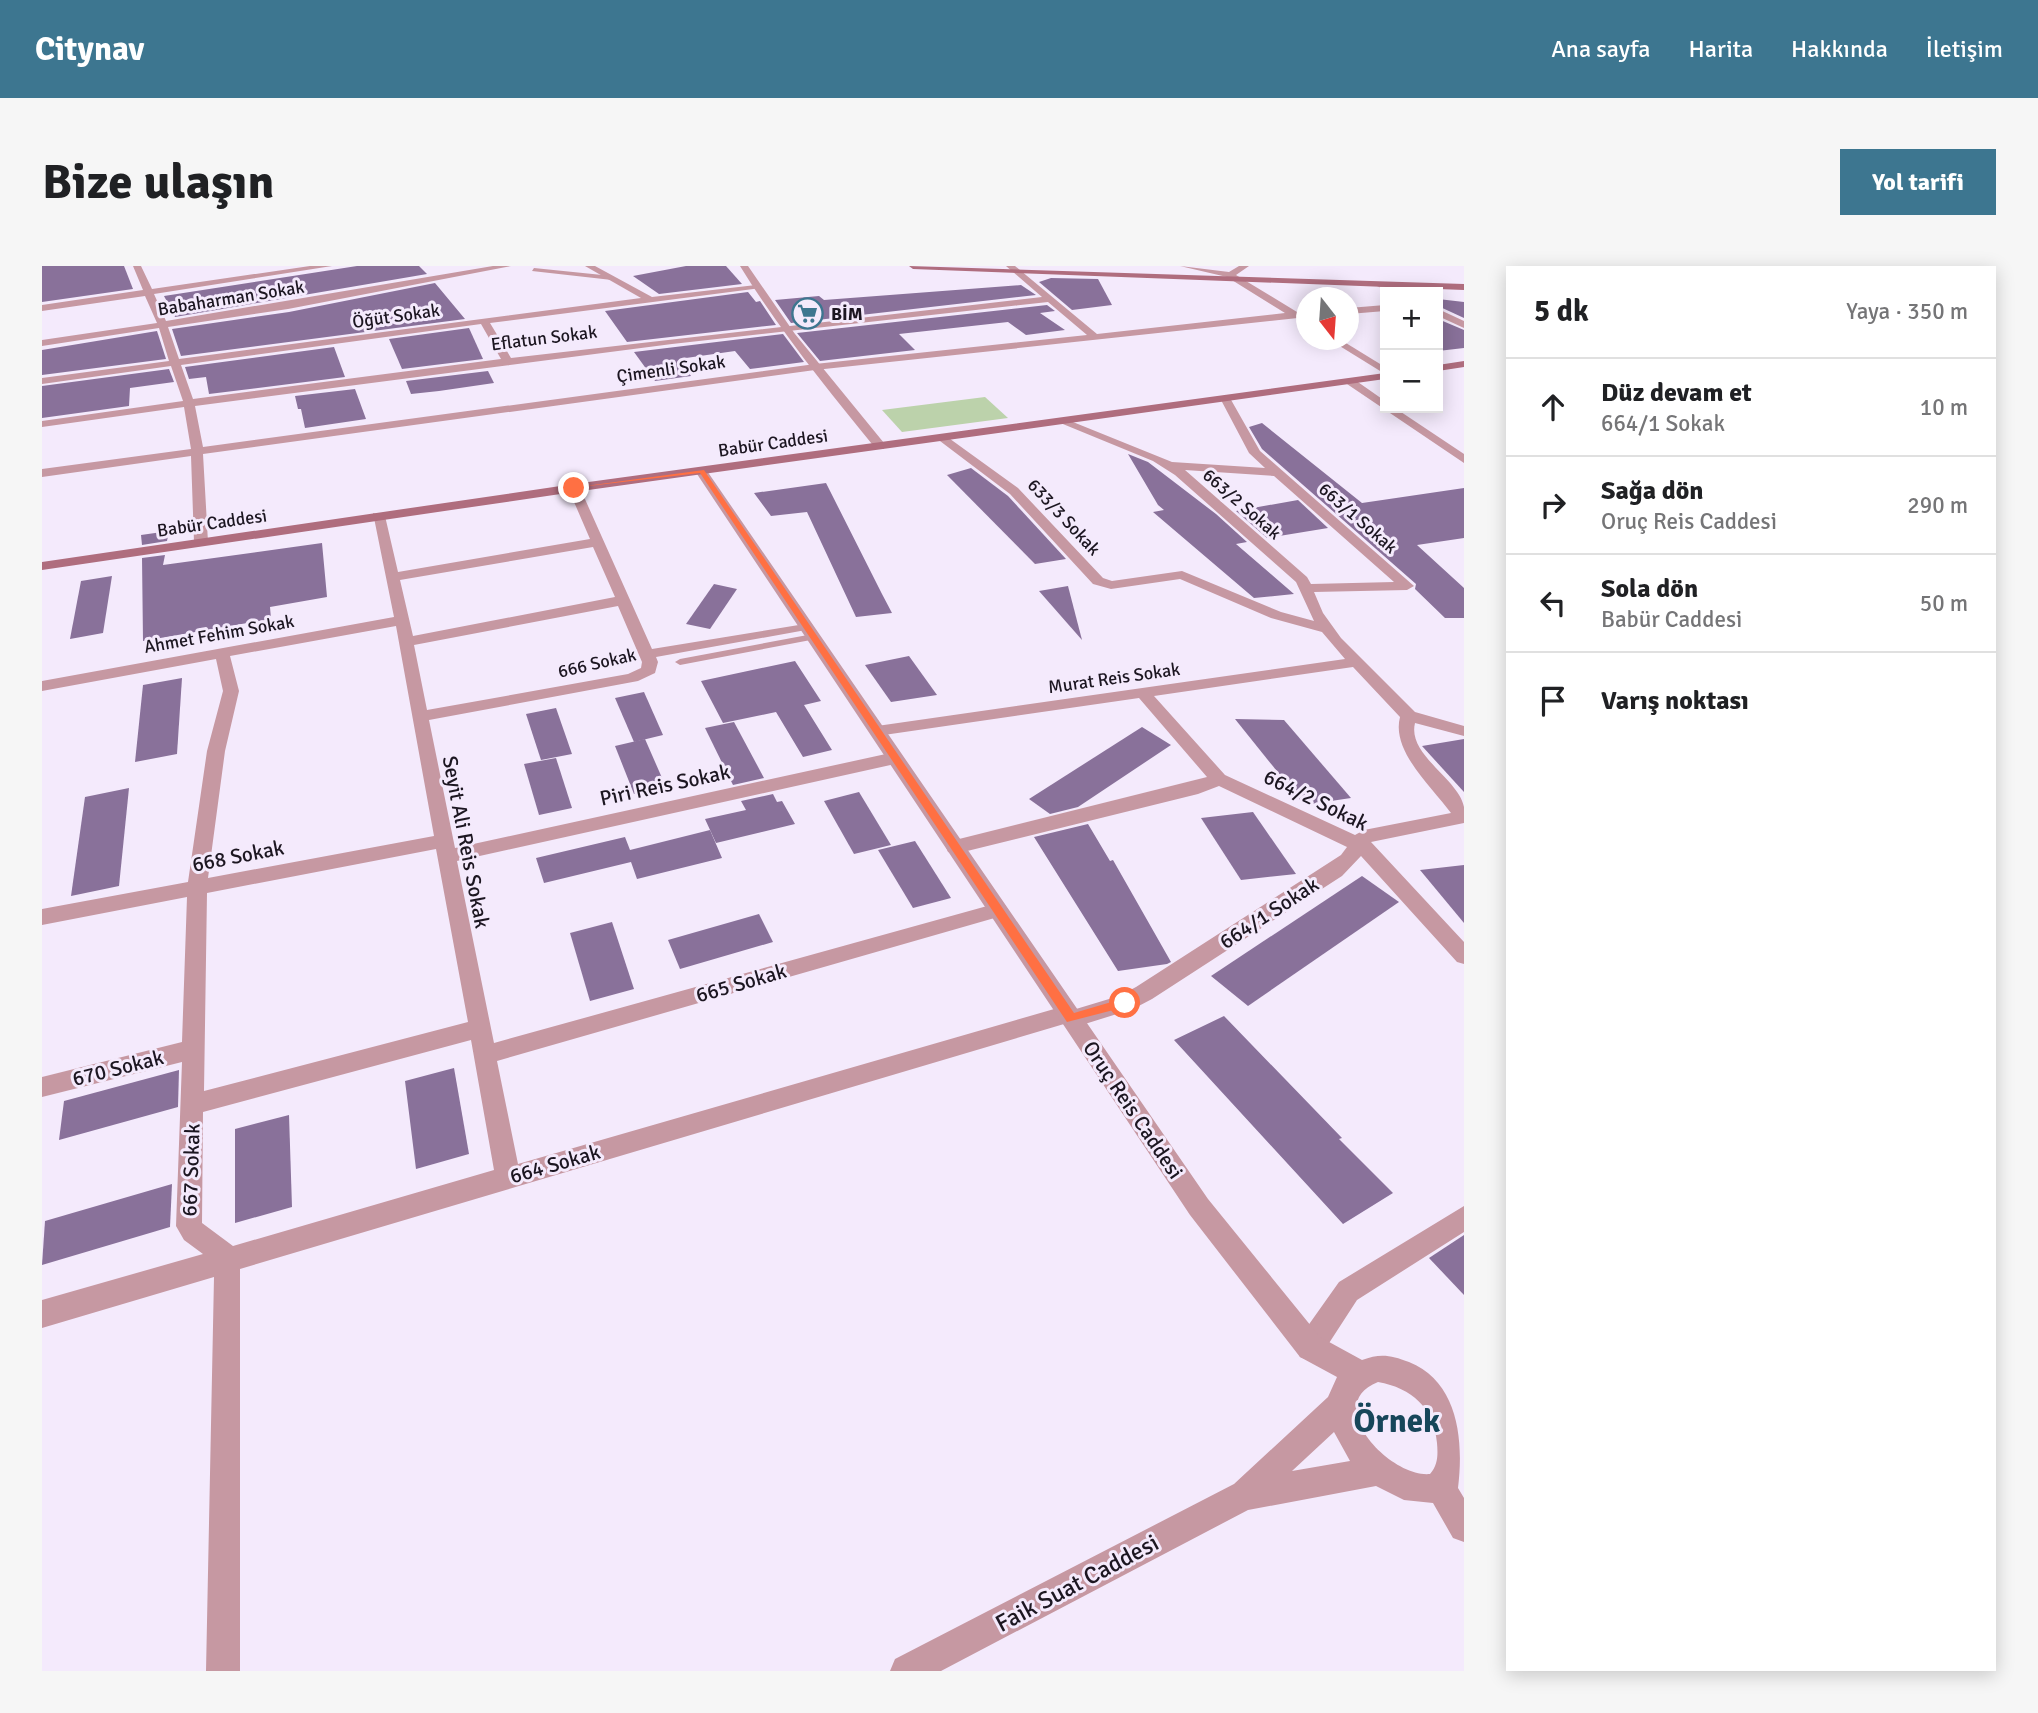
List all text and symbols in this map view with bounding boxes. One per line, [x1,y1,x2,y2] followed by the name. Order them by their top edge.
[35,29,144,70] text: Citynav
[1551,34,1651,64] text: Ana sayfa
[1689,34,1753,64] text: Harita
[1791,34,1888,64] text: Hakkında
[1926,34,2003,64] text: İletişim
[1840,149,1996,215] button: Yol tarifi
[42,152,274,212] text: Bize ulaşın
[156,276,306,320] street label: Babaharman Sokak
[1296,287,1359,350] north arrow
[1380,287,1443,413] map controls
[1380,287,1443,350] button: +
[1534,293,1589,330] text: 5 dk
[791,297,825,331] supermarket icon: BİM
[1846,297,1968,326] text: Yaya · 350 m
[351,299,441,333] street label: Öğüt Sokak
[831,303,863,325] place label: BİM
[490,321,598,355] street label: Eflatun Sokak
[615,350,727,388] street label: Çimenli Sokak
[1380,350,1443,413] button: −
[1601,377,1752,409] text: Düz devam et
[1534,388,1572,426] icon: ahead
[1920,393,1968,422] text: 10 m
[1601,409,1725,438] text: 664/1 Sokak
[717,424,829,462] street label: Babür Caddesi
[1198,464,1286,544] street label: 663/2 Sokak
[558,472,589,503] route end
[1023,474,1105,560] street label: 633/3 Sokak
[1601,475,1704,507] text: Sağa dön
[1314,478,1402,558] street label: 663/1 Sokak
[1534,486,1572,524] icon: right
[1907,491,1968,520] text: 290 m
[156,504,268,542] street label: Babür Caddesi
[1601,507,1777,536] text: Oruç Reis Caddesi
[1601,573,1698,605] text: Sola dön
[1534,584,1572,622] icon: left
[1920,589,1968,618] text: 50 m
[1601,605,1742,634] text: Babür Caddesi
[142,610,296,658] street label: Ahmet Fehim Sokak
[556,643,638,683] street label: 666 Sokak
[1047,658,1181,698] street label: Murat Reis Sokak
[1534,682,1572,720] icon: arrive
[1601,685,1749,717] text: Varış noktası
[437,754,496,931] street label: Seyit Ali Reis Sokak
[597,758,733,812] street label: Piri Reis Sokak
[1259,764,1373,837] street label: 664/2 Sokak
[190,834,287,878] street label: 668 Sokak
[1214,871,1324,955] street label: 664/1 Sokak
[693,958,790,1008] street label: 665 Sokak
[1109,987,1140,1018] route start
[1077,1036,1189,1184] street label: Oruç Reis Caddesi
[70,1044,167,1092] street label: 670 Sokak
[176,1123,206,1217] street label: 667 Sokak
[507,1139,604,1189] street label: 664 Sokak
[1354,1401,1441,1442] district label: Örnek
[990,1527,1164,1639] street label: Faik Suat Caddesi

